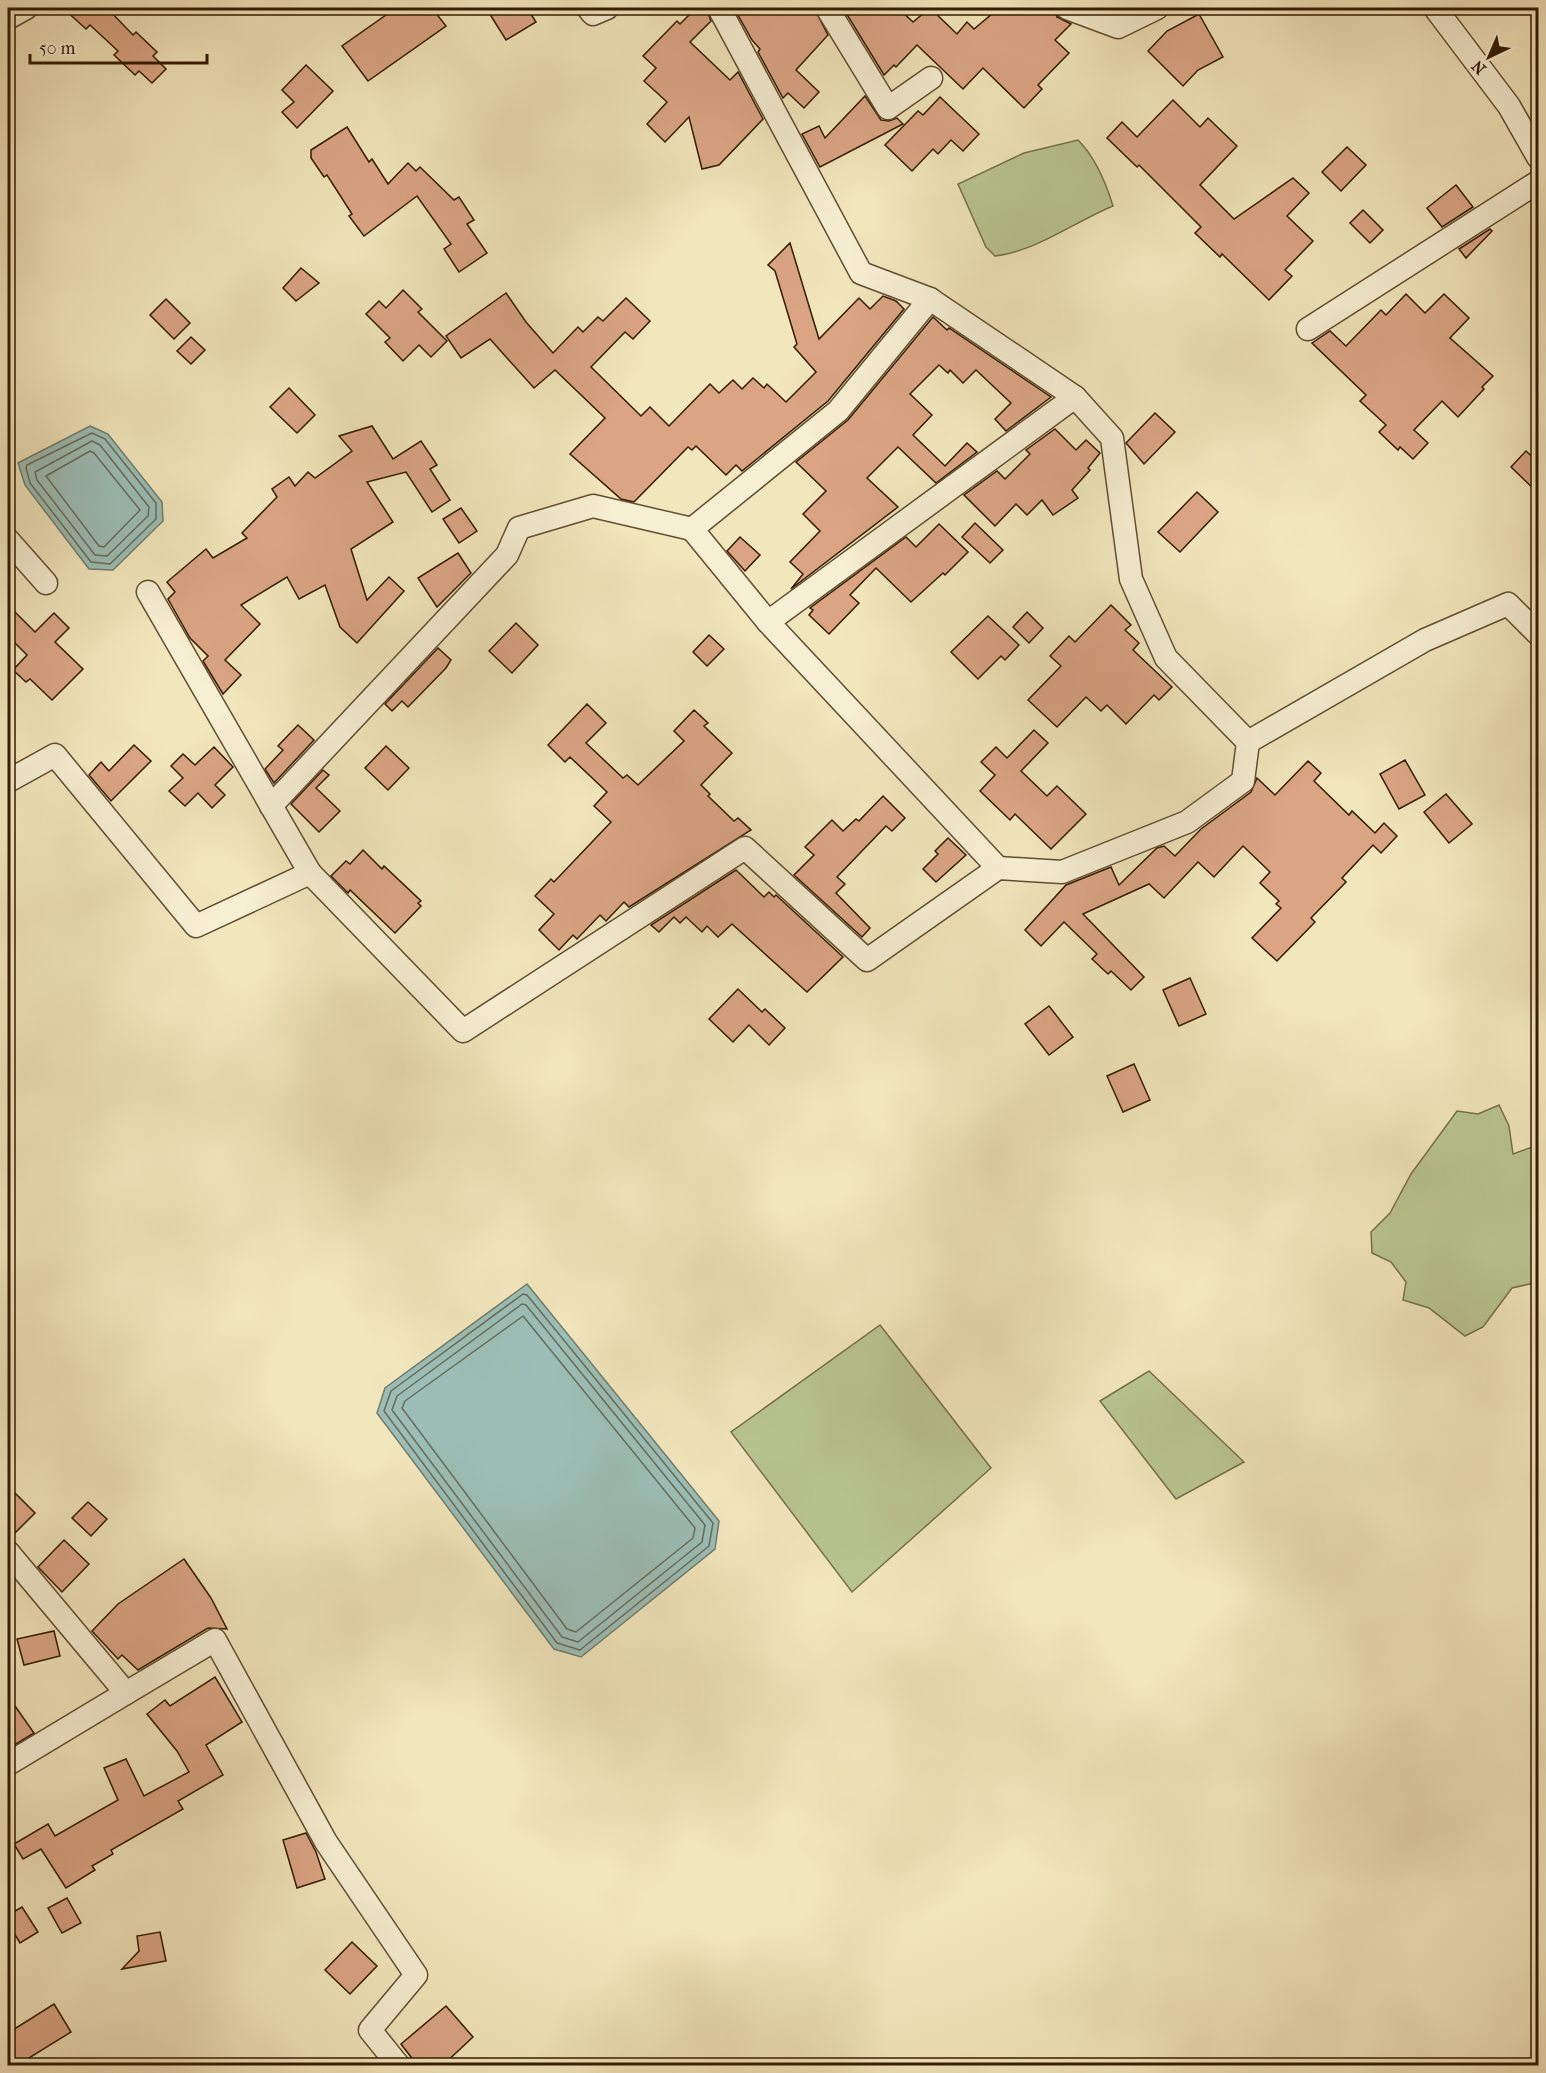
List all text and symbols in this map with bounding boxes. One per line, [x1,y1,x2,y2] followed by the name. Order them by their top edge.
[30,27,207,65] scale bar
[1459,27,1519,87] north arrow
[39,38,76,59] text: 50 m
[1467,56,1490,78] text: N

